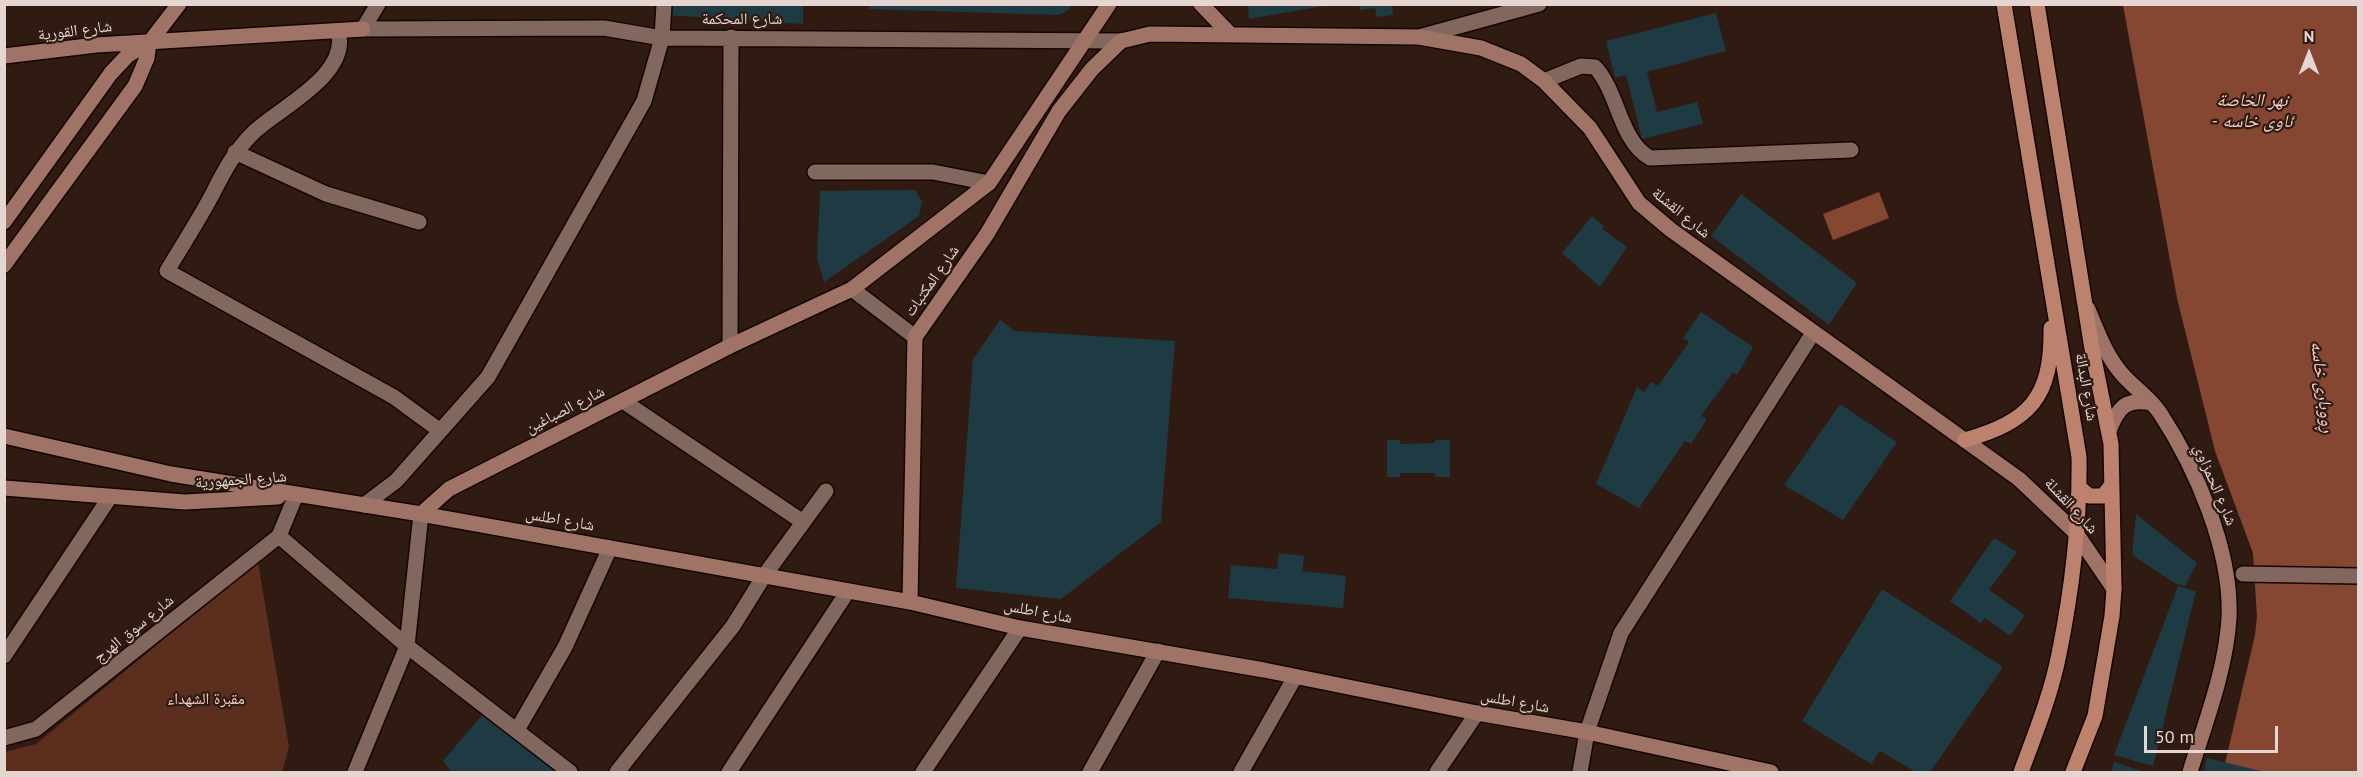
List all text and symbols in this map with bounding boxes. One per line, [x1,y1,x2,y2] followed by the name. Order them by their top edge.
[702,9,782,29] street label: شارع المحكمة
[37,17,113,45] street label: شارع القورية
[2279,24,2339,84] north arrow
[2304,26,2314,46] text: N
[2212,90,2292,132] water label: نهر الخاصة - ئاوی خاسە
[1648,184,1714,242] street label: شارع القشلة
[900,242,964,320] street label: شارع المكتبات
[2306,340,2338,434] water label: ڕووباری خاسە
[2071,352,2101,422] street label: شارع البدالة
[522,382,608,438] street label: شارع الصباغين
[2189,441,2241,529] street label: شارع الحمزاوي
[195,467,287,493] street label: شارع الجمهورية
[2040,474,2102,538] street label: شارع القشلة
[524,505,596,535] street label: شارع اطلس
[90,591,178,667] street label: شارع سوق الهرج
[1002,596,1074,628] street label: شارع اطلس
[1479,687,1551,717] street label: شارع اطلس
[167,689,245,709] park label: مقبرة الشهداء
[2147,714,2280,752] scale bar
[2155,725,2194,748] text: 50 m

